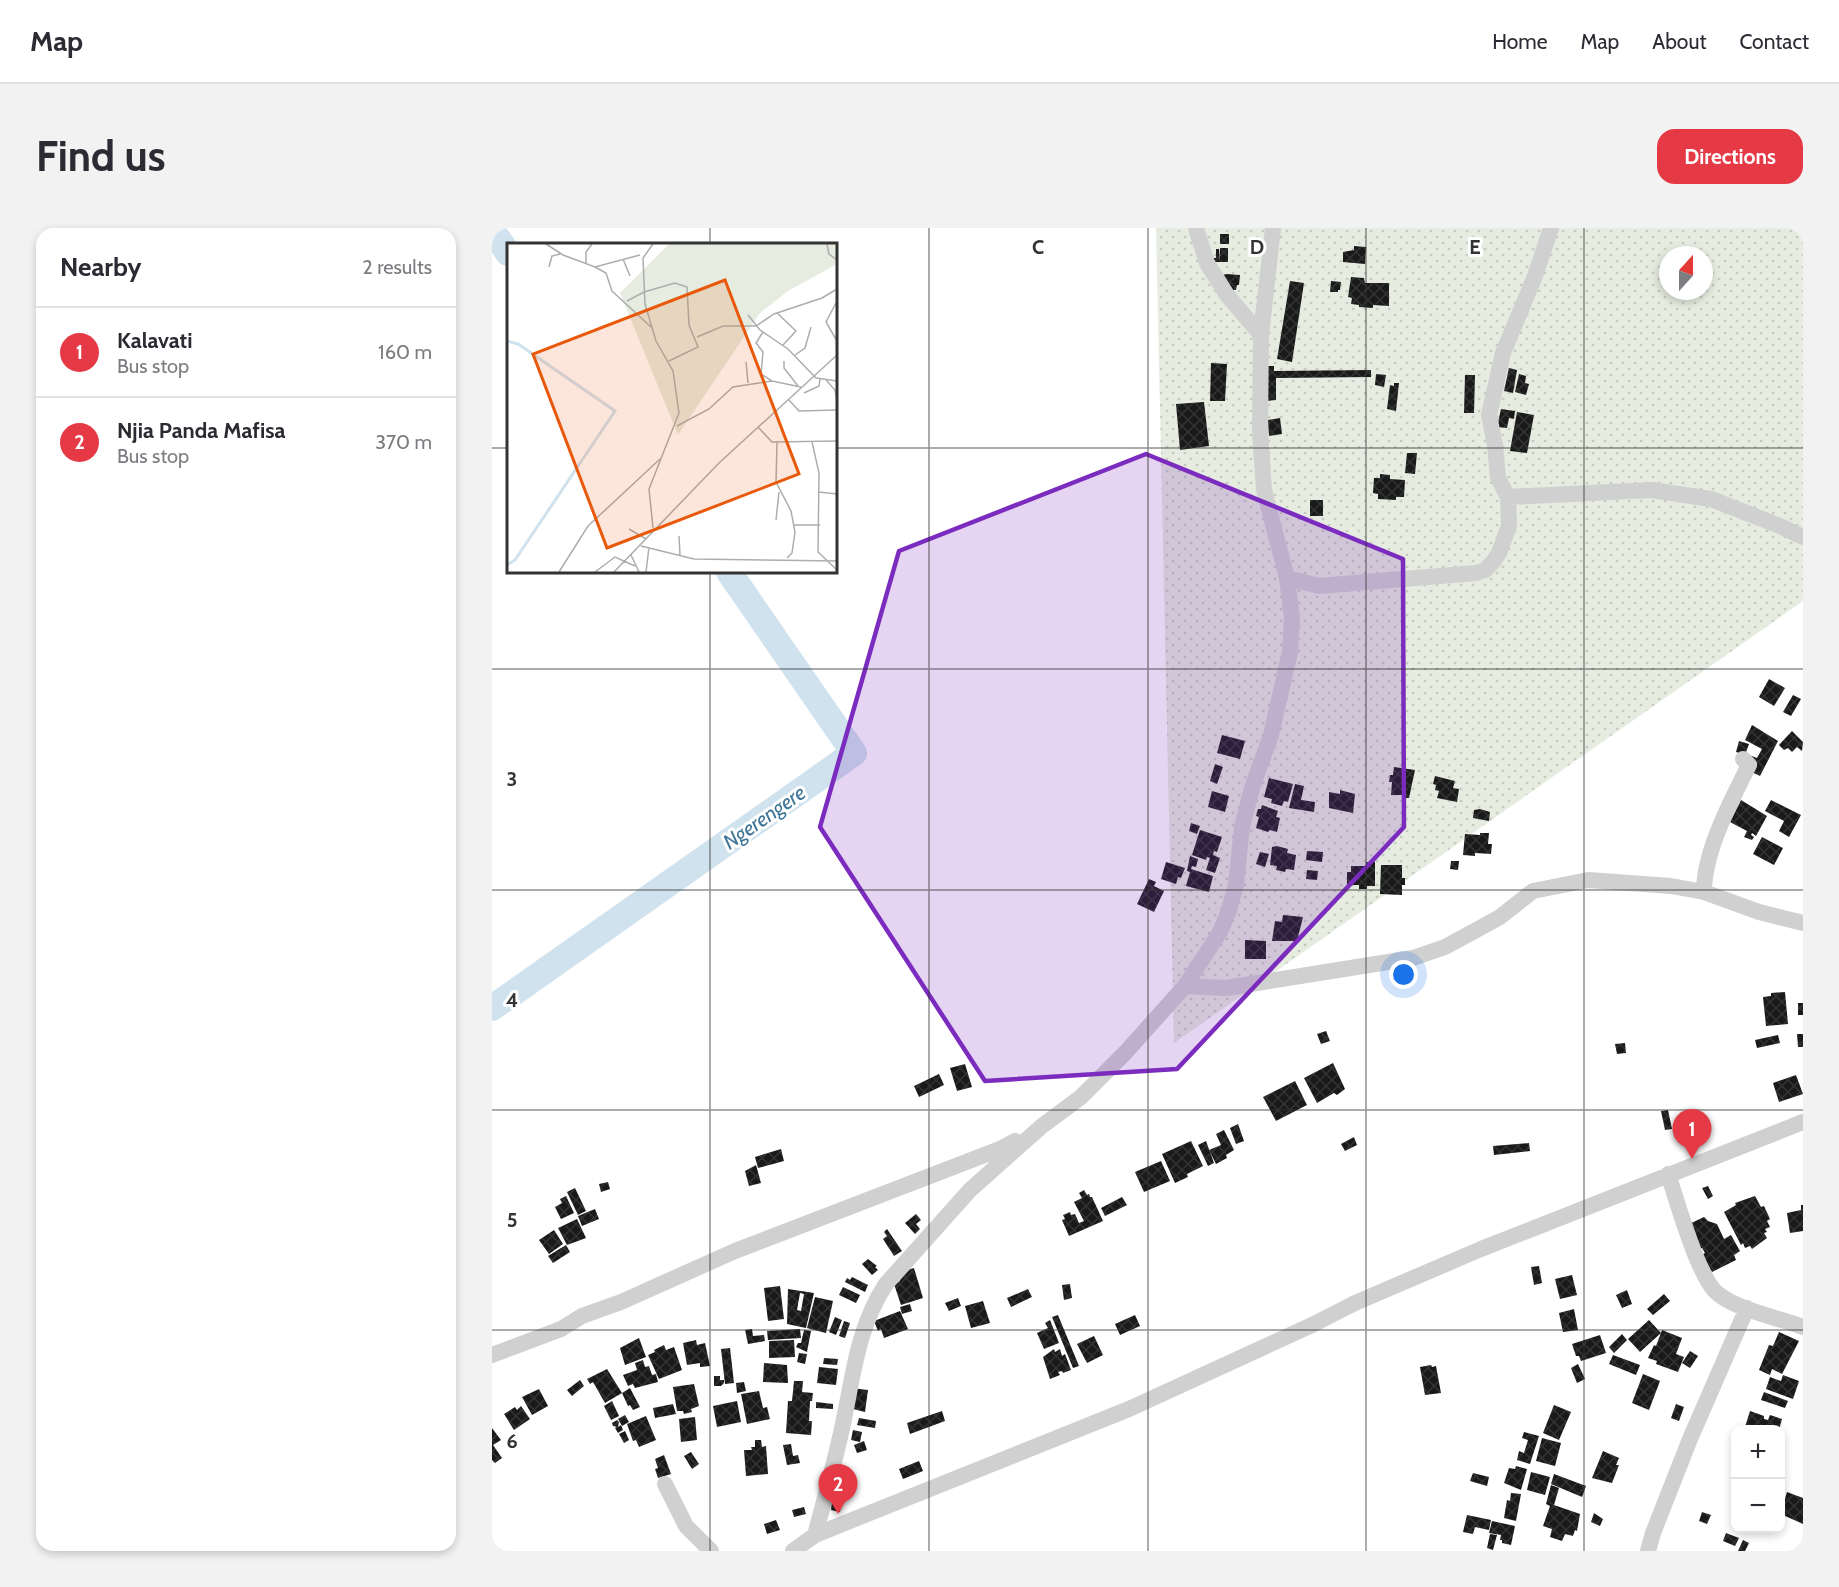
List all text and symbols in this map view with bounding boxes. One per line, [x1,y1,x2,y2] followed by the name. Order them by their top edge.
[30,24,83,58] text: Map
[1492,29,1548,54] text: Home
[1581,29,1619,54] text: Map
[1652,29,1706,54] text: About
[1739,29,1809,54] text: Contact
[1657,129,1803,184] button: Directions
[36,130,165,182] text: Find us
[1032,235,1044,259] text: C
[1250,235,1264,259] text: D
[1469,235,1481,259] text: E
[507,243,837,573] inset map
[1659,246,1713,300] north arrow
[60,251,141,283] text: Nearby
[362,255,432,279] text: 2 results
[117,327,192,354] text: Kalavati
[76,340,83,364] text: 1
[378,340,432,364] text: 160 m
[117,354,189,378] text: Bus stop
[117,417,286,444] text: Njia Panda Mafisa
[74,430,85,454] text: 2
[375,430,432,454] text: 370 m
[117,444,189,468] text: Bus stop
[507,767,517,791] text: 3
[718,779,810,854] water label: Ngerengere
[1389,960,1418,989] your location
[506,988,518,1012] text: 4
[1672,1110,1712,1159] pin: 1
[507,1208,517,1232] text: 5
[1731,1425,1785,1533] map controls
[1731,1425,1785,1479] button: +
[506,1429,518,1453] text: 6
[818,1464,858,1514] pin: 2
[1731,1479,1785,1533] button: −

